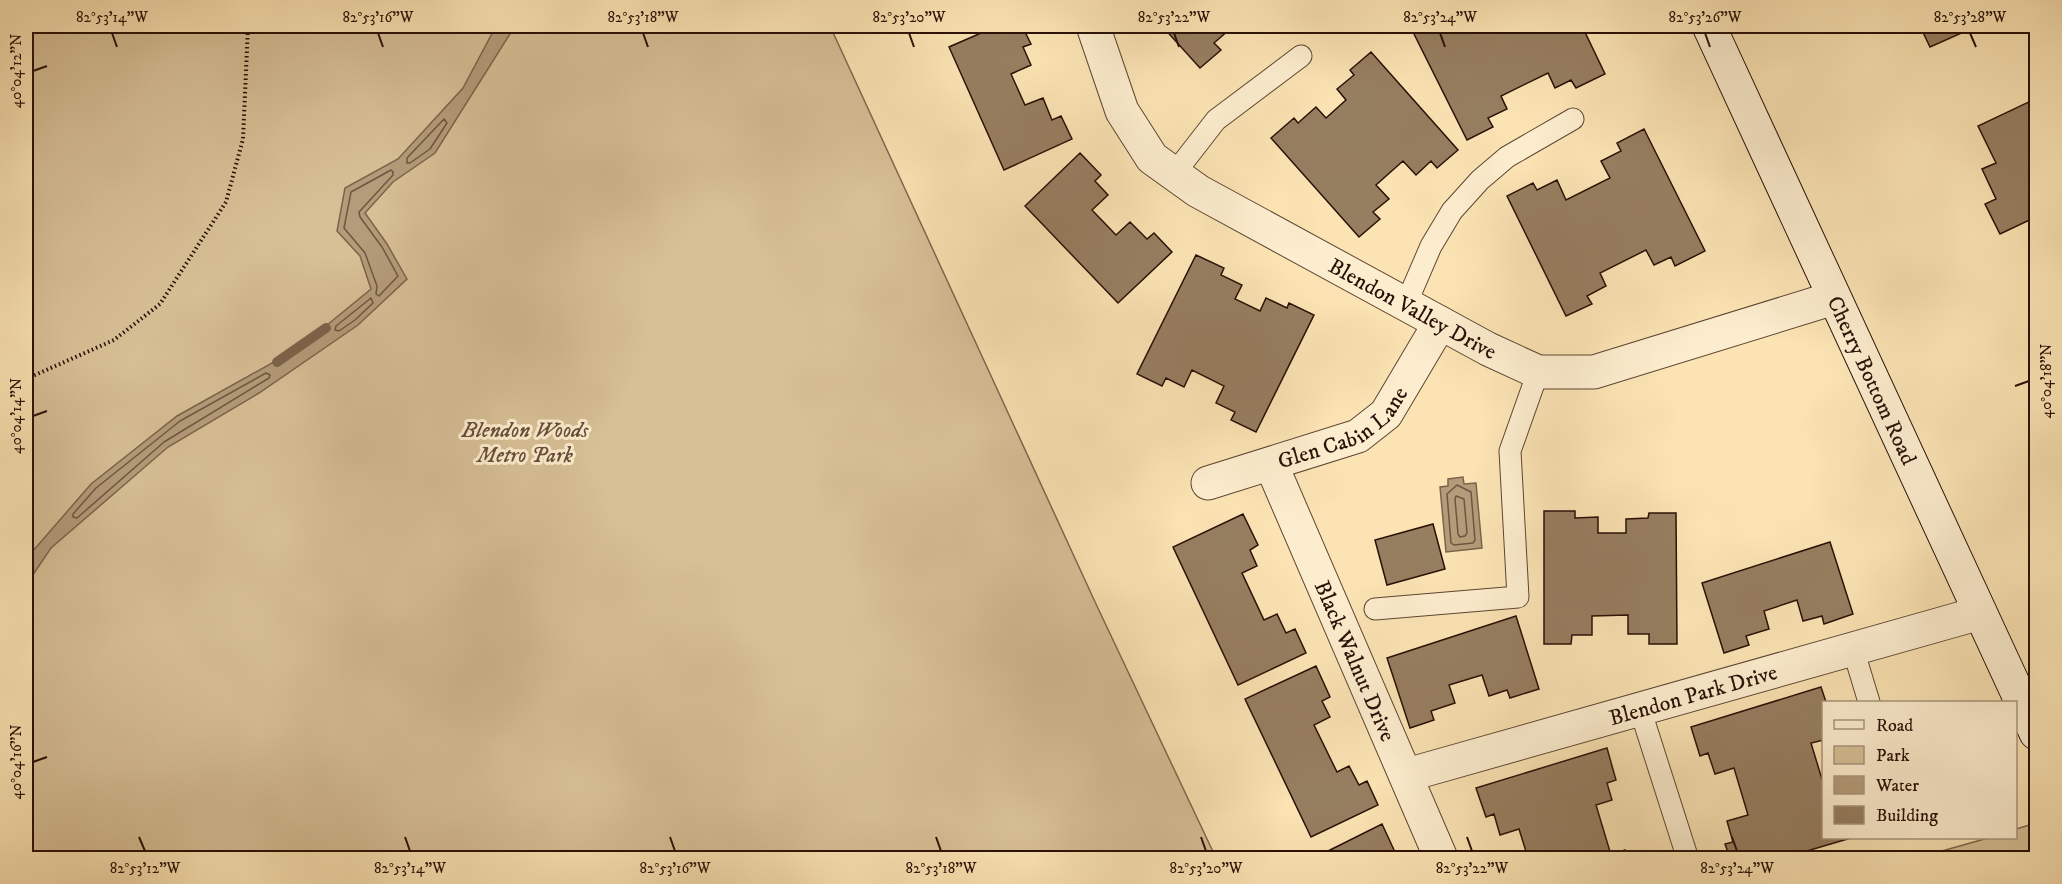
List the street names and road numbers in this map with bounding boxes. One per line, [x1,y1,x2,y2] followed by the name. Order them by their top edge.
[1324,253,1500,366] street label: Blendon Valley Drive
[1821,292,1922,469] street label: Cherry Bottom Road
[1274,382,1414,475] street label: Glen Cabin Lane
[1308,577,1401,746] street label: Black Walnut Drive
[1606,659,1780,732] street label: Blendon Park Drive

